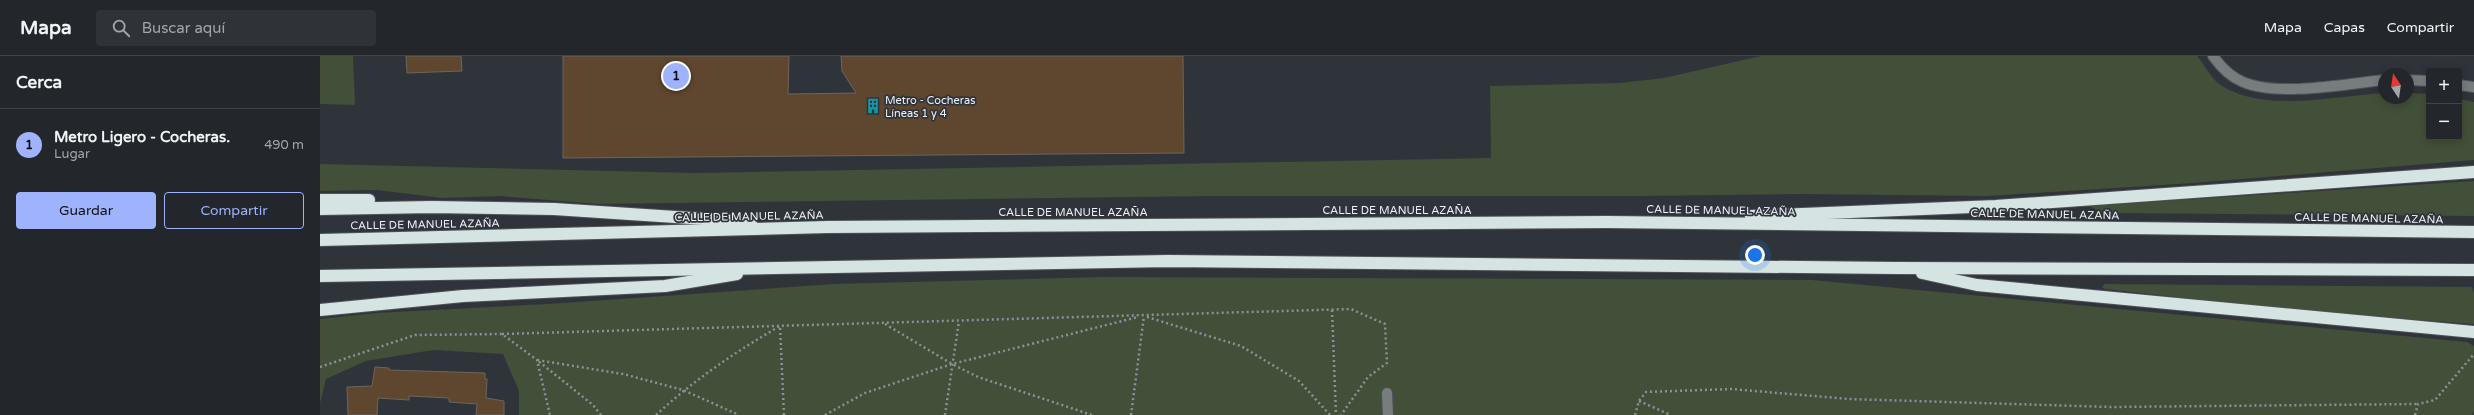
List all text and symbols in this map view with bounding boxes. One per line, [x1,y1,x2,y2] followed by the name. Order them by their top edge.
[96,10,376,46] search box
[20,17,72,39] text: Mapa
[110,17,132,39] icon: search
[142,19,225,37] text: Buscar aquí
[2264,19,2302,36] text: Mapa
[2324,19,2365,36] text: Capas
[2387,19,2454,36] text: Compartir
[663,61,689,91] pin: 1
[2378,68,2414,104] north arrow
[2426,68,2462,140] map controls
[2426,68,2462,104] button: +
[16,72,62,93] text: Cerca
[885,94,975,120] place label: Metro - Cocheras Líneas 1 y 4
[864,97,882,115] building icon: Metro - Cocheras Líneas 1 y 4
[2426,104,2462,140] button: −
[54,128,230,146] text: Metro Ligero - Cocheras.
[25,137,33,153] text: 1
[264,137,304,153] text: 490 m
[54,146,90,162] text: Lugar
[16,192,156,229] button: Guardar
[164,192,304,229] button: Compartir
[1646,203,1796,218] street label: CALLE DE MANUEL AZAÑA
[1322,204,1472,217] street label: CALLE DE MANUEL AZAÑA
[998,206,1148,219] street label: CALLE DE MANUEL AZAÑA
[1970,207,2120,222] street label: CALLE DE MANUEL AZAÑA
[674,209,824,224] street label: CALLE DE MANUEL AZAÑA
[2294,211,2444,226] street label: CALLE DE MANUEL AZAÑA
[350,217,500,232] street label: CALLE DE MANUEL AZAÑA
[1745,245,1765,265] your location

